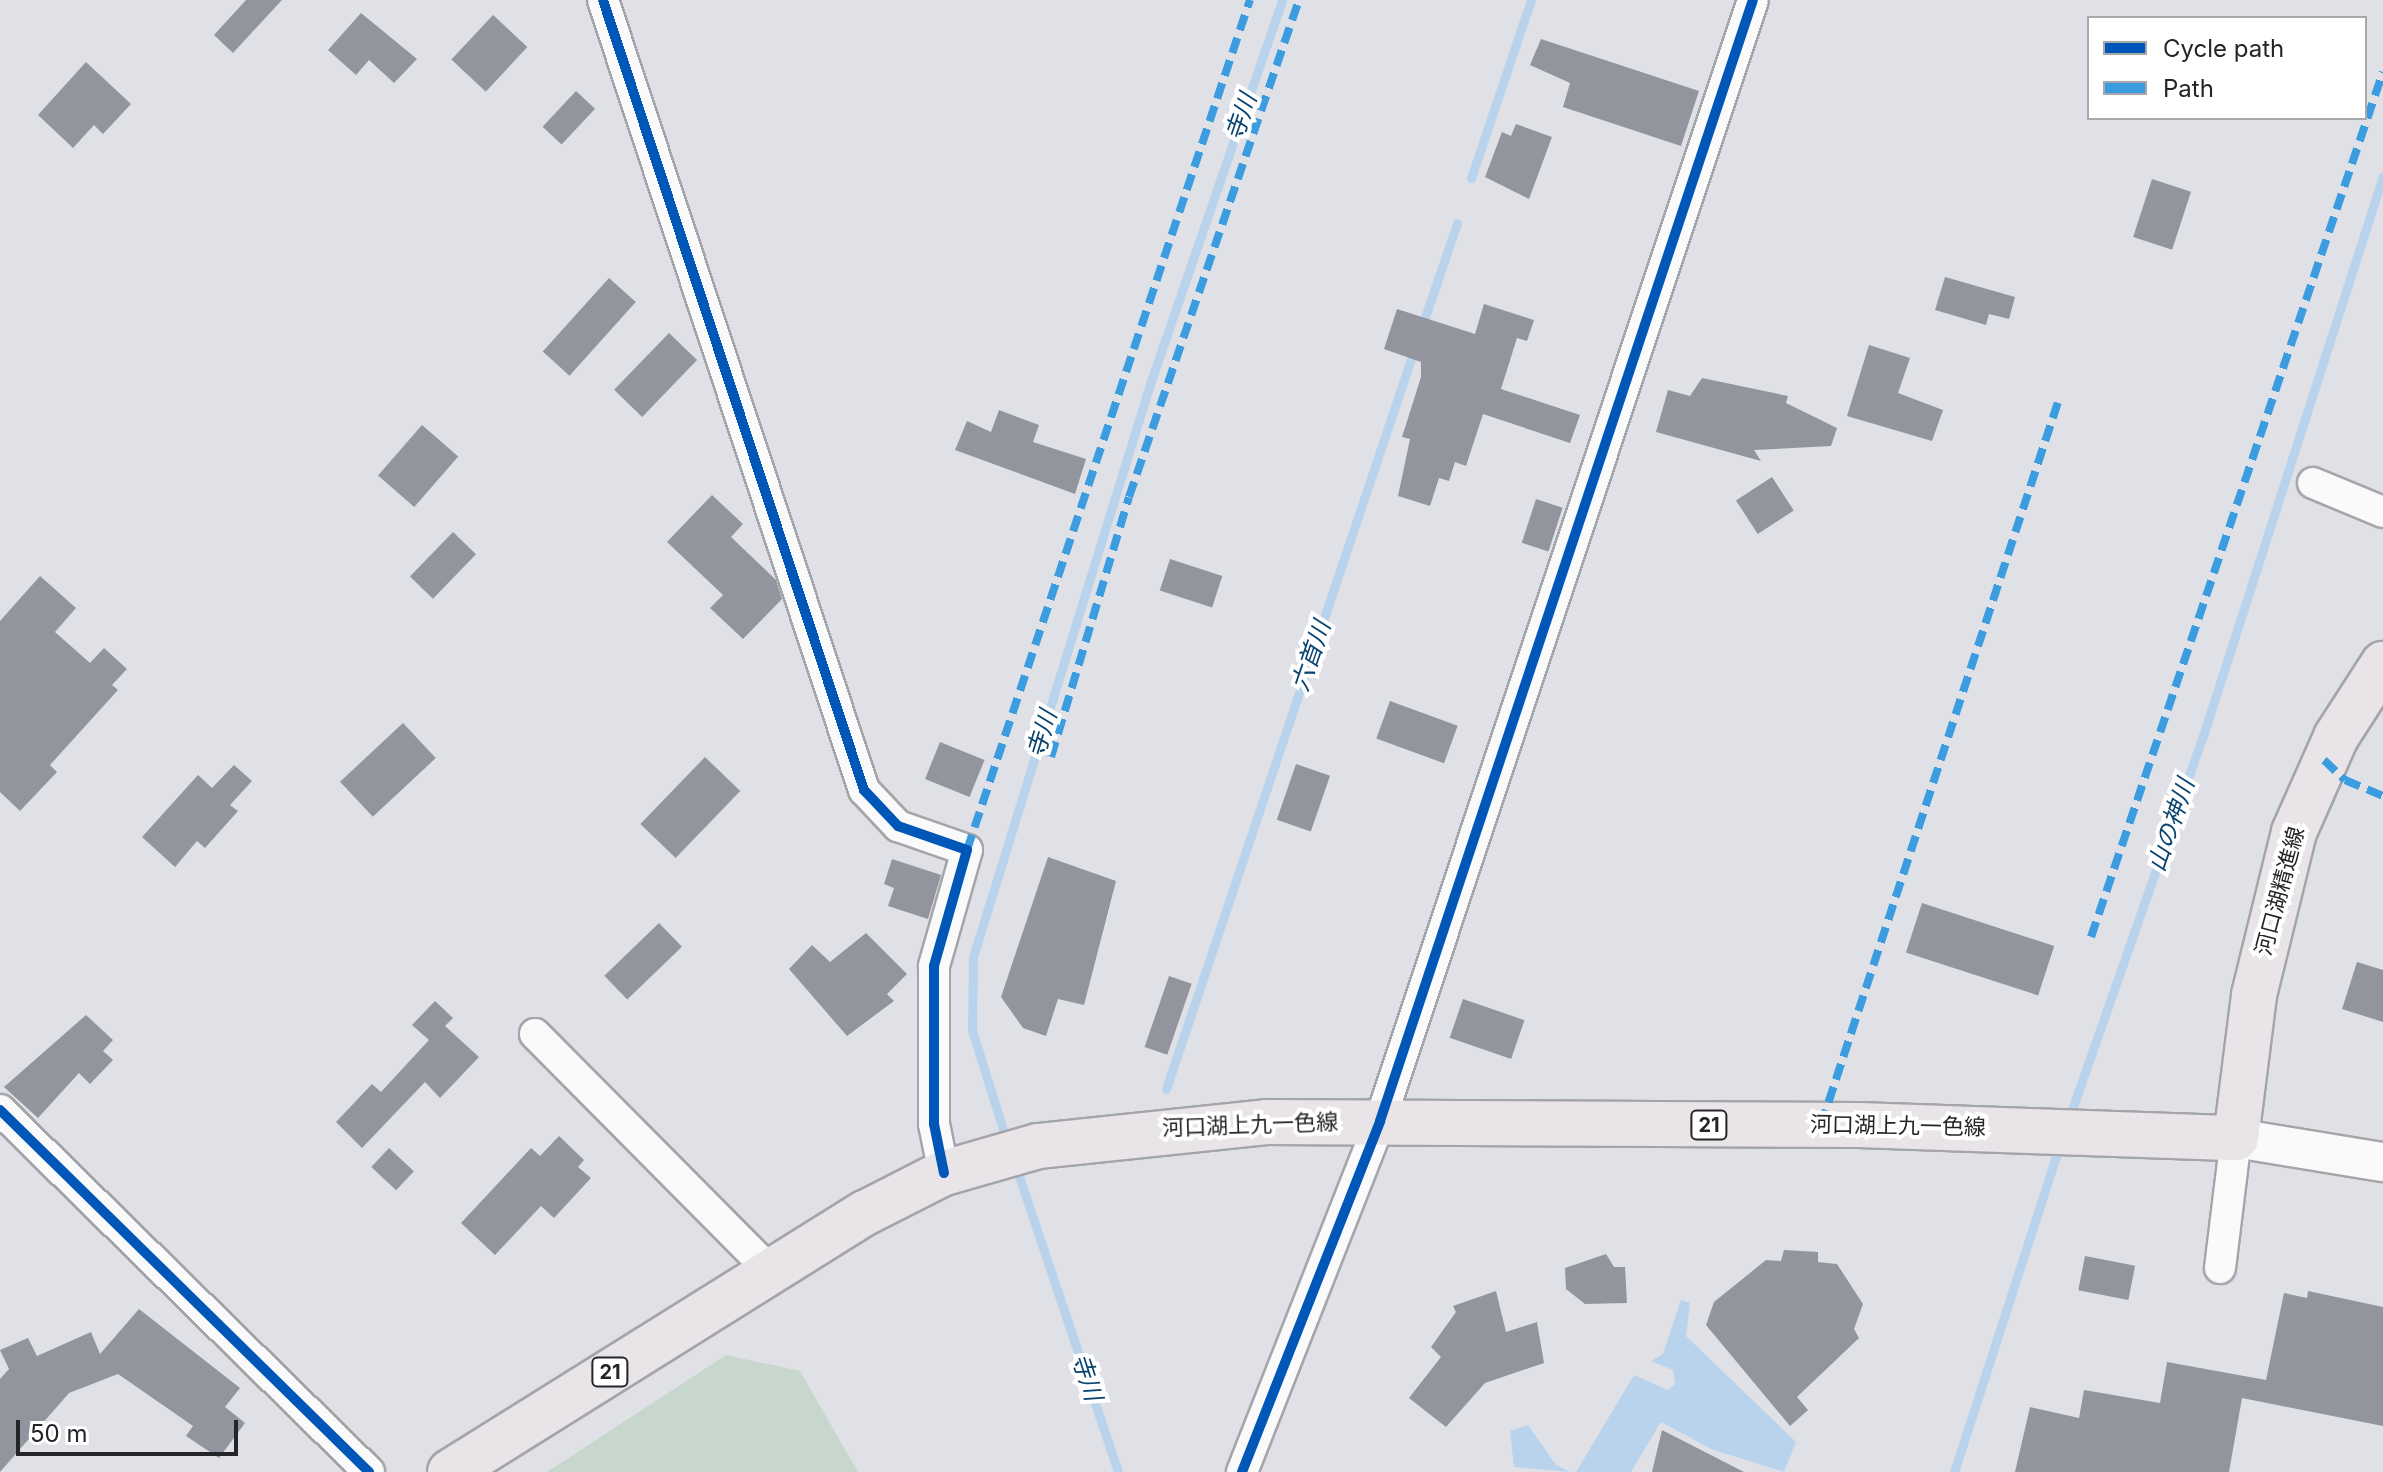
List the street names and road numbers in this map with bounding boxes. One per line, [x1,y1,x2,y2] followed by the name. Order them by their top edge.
[2250,824,2310,958] street label: 河口湖精進線
[1162,1109,1338,1141] street label: 河口湖上九一色線
[1689,1109,1729,1141] road number: 21
[1810,1111,1986,1141] street label: 河口湖上九一色線
[590,1356,630,1388] road number: 21

